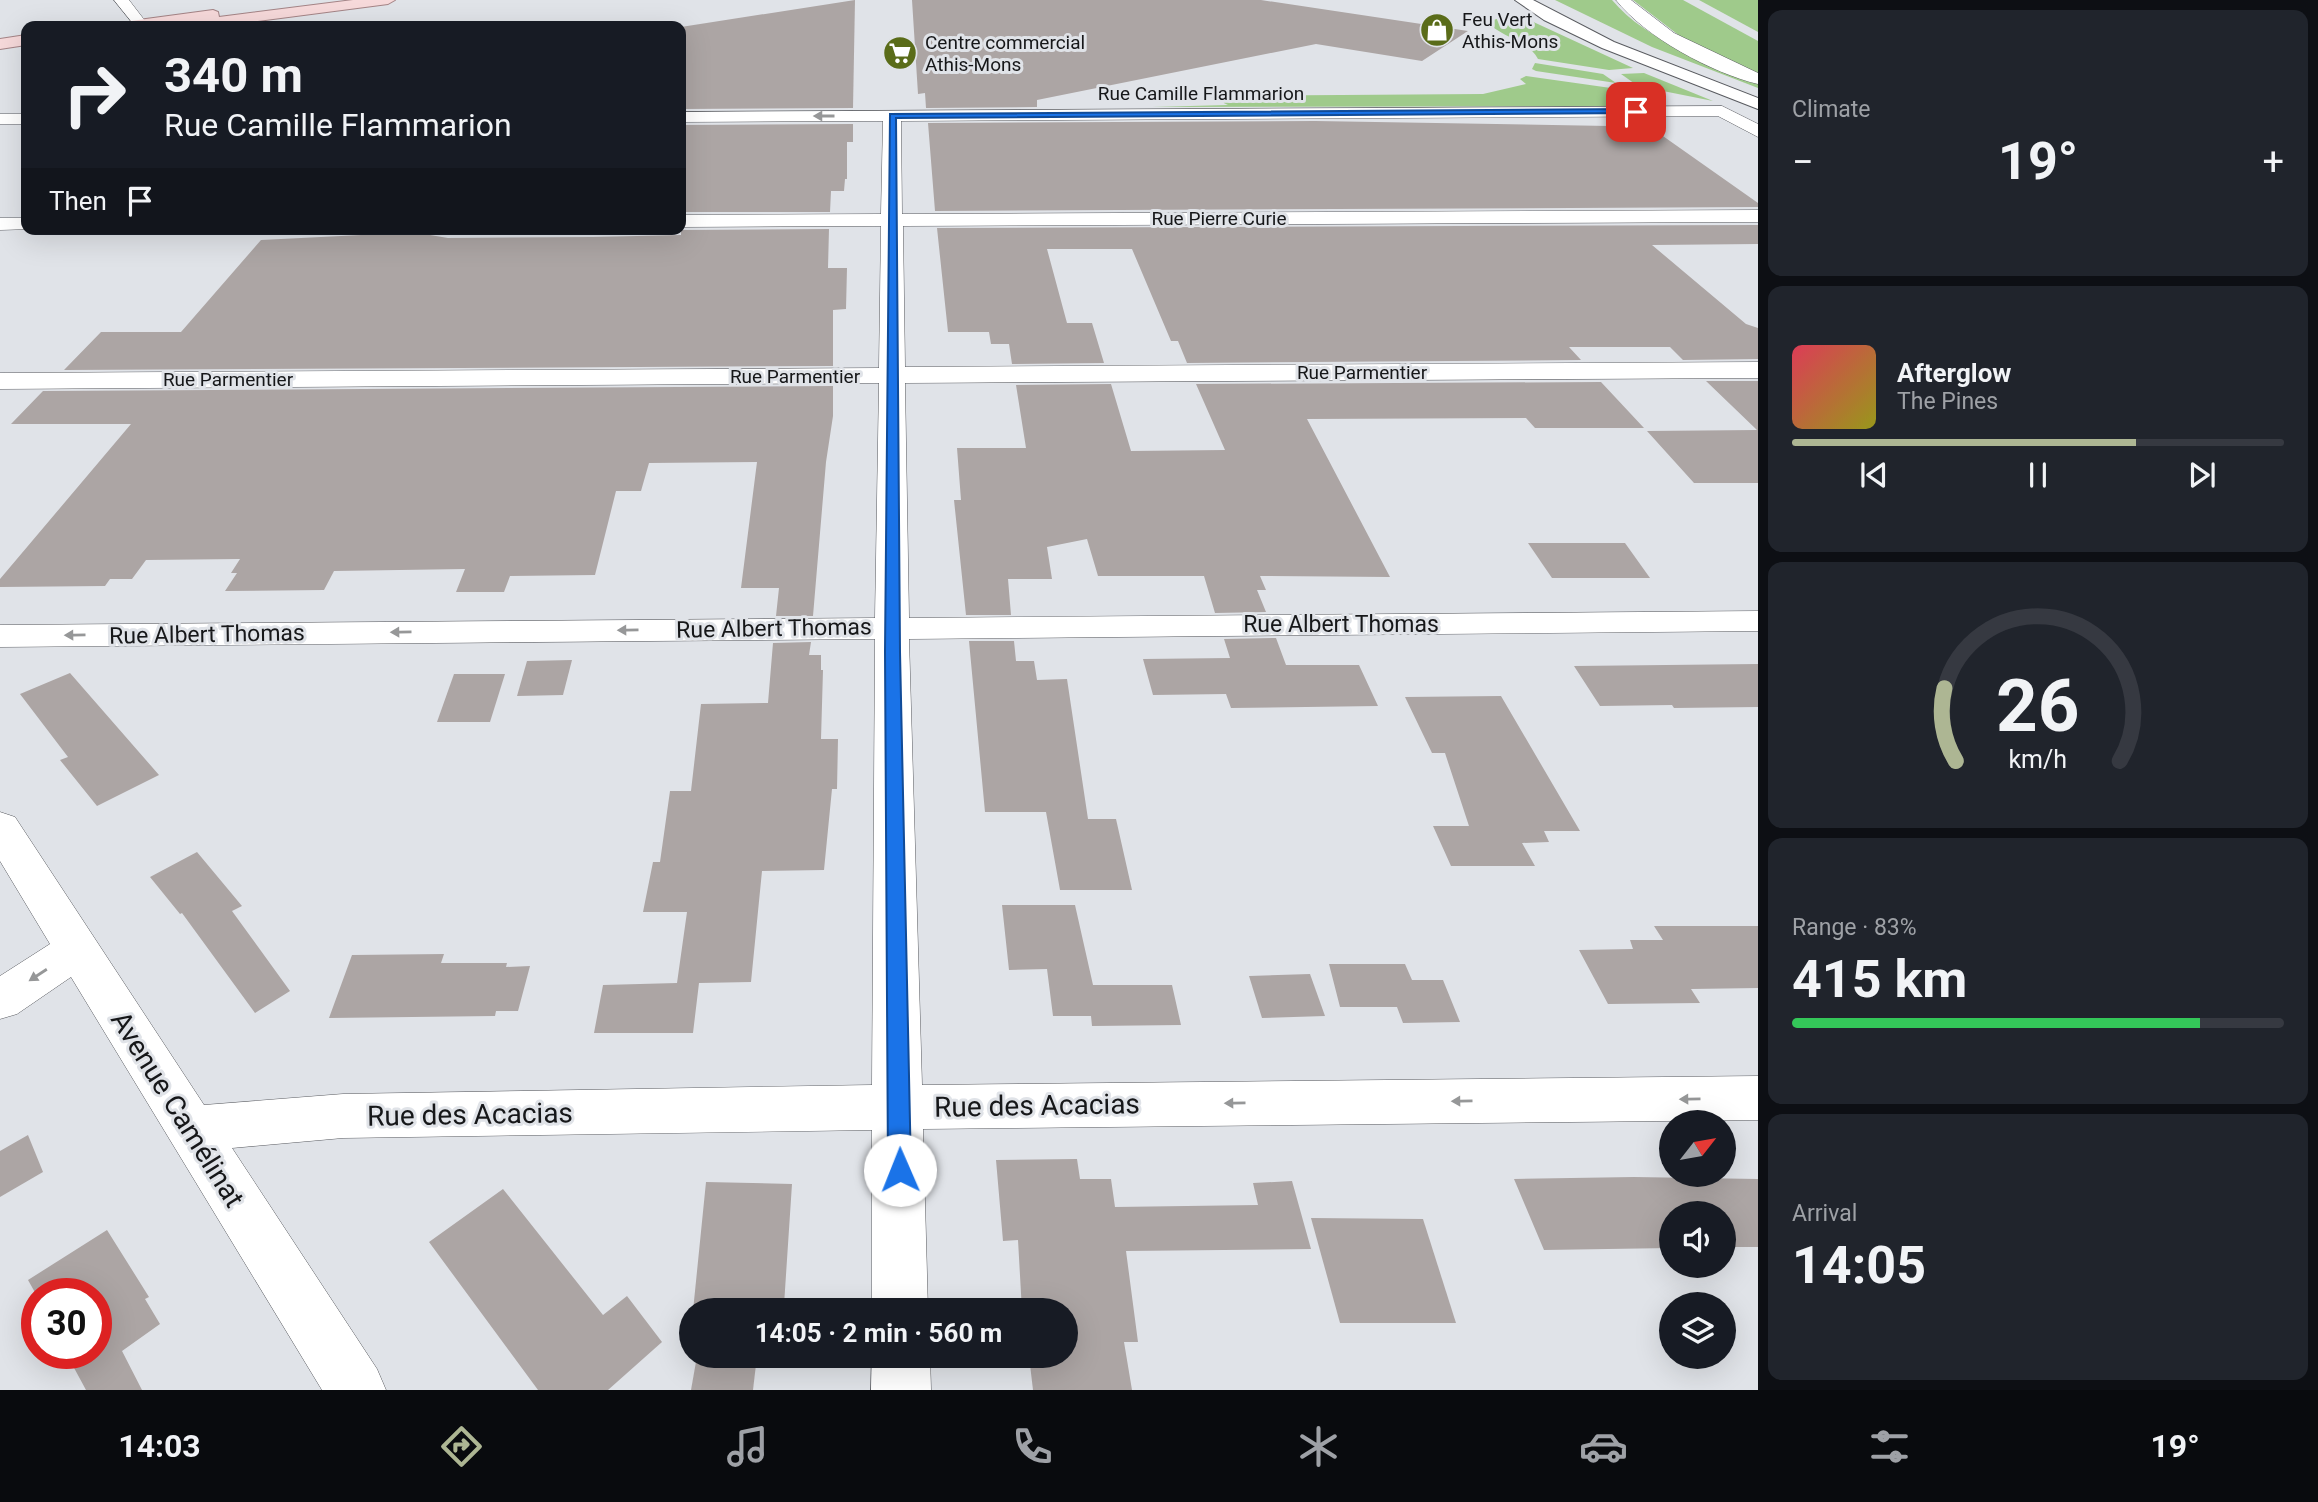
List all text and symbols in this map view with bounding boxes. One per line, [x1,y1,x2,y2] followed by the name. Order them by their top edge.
[1462,8,1558,53] place label: Feu Vert Athis-Mons
[1418,11,1456,49] shop icon: Feu Vert Athis-Mons
[925,31,1085,76] place label: Centre commercial Athis-Mons
[881,34,919,72] supermarket icon: Centre commercial Athis-Mons
[164,47,303,104] text: 340 m
[49,49,140,140] icon: right
[1098,82,1304,105] street label: Rue Camille Flammarion
[1606,82,1666,142] pin
[1617,93,1655,131] icon: arrive
[1792,96,1871,123] text: Climate
[164,106,512,144] text: Rue Camille Flammarion
[813,110,835,122] one-way arrow
[1998,131,2078,192] text: 19°
[1792,140,1814,184] text: −
[2262,140,2284,184] text: +
[121,182,159,220] icon: arrive
[49,186,107,216] text: Then
[1151,207,1287,230] street label: Rue Pierre Curie
[1897,358,2011,388] text: Afterglow
[1297,361,1428,384] street label: Rue Parmentier
[730,365,861,388] street label: Rue Parmentier
[163,368,294,391] street label: Rue Parmentier
[1897,388,1998,415] text: The Pines
[1855,456,1893,494] icon: previous
[2019,456,2057,494] icon: pause
[2183,456,2221,494] icon: next
[1243,611,1439,638] street label: Rue Albert Thomas
[676,613,872,644] street label: Rue Albert Thomas
[109,619,305,650] street label: Rue Albert Thomas
[617,624,639,636] one-way arrow
[389,626,411,638] one-way arrow
[64,629,86,641] one-way arrow
[1996,663,2080,749] text: 26
[2009,745,2067,774] text: km/h
[1792,914,1917,941] text: Range · 83%
[1792,949,1967,1010] text: 415 km
[29,969,48,982] one-way arrow
[104,1005,251,1213] street label: Avenue Camélinat
[934,1087,1140,1124] street label: Rue des Acacias
[1679,1093,1701,1104] one-way arrow
[1451,1095,1473,1107] one-way arrow
[367,1096,573,1133] street label: Rue des Acacias
[1224,1097,1246,1109] one-way arrow
[1659,1110,1736,1186] north arrow
[1659,1110,1736,1369] map controls
[863,1133,937,1207] position arrow
[1792,1200,1857,1227] text: Arrival
[1659,1201,1736,1278] button: sound
[1792,1235,1926,1296] text: 14:05
[21,1278,112,1369] speed limit sign: 30
[1659,1292,1736,1369] button: layers
[755,1318,1002,1348] text: 14:05 · 2 min · 560 m
[437,1422,486,1471] icon: directions
[723,1422,772,1471] icon: music
[1008,1422,1057,1471] icon: phone
[1294,1422,1343,1471] icon: climate
[1579,1422,1628,1471] icon: car
[1865,1422,1914,1471] icon: filters
[118,1427,201,1465] text: 14:03
[2150,1427,2200,1465] text: 19°

